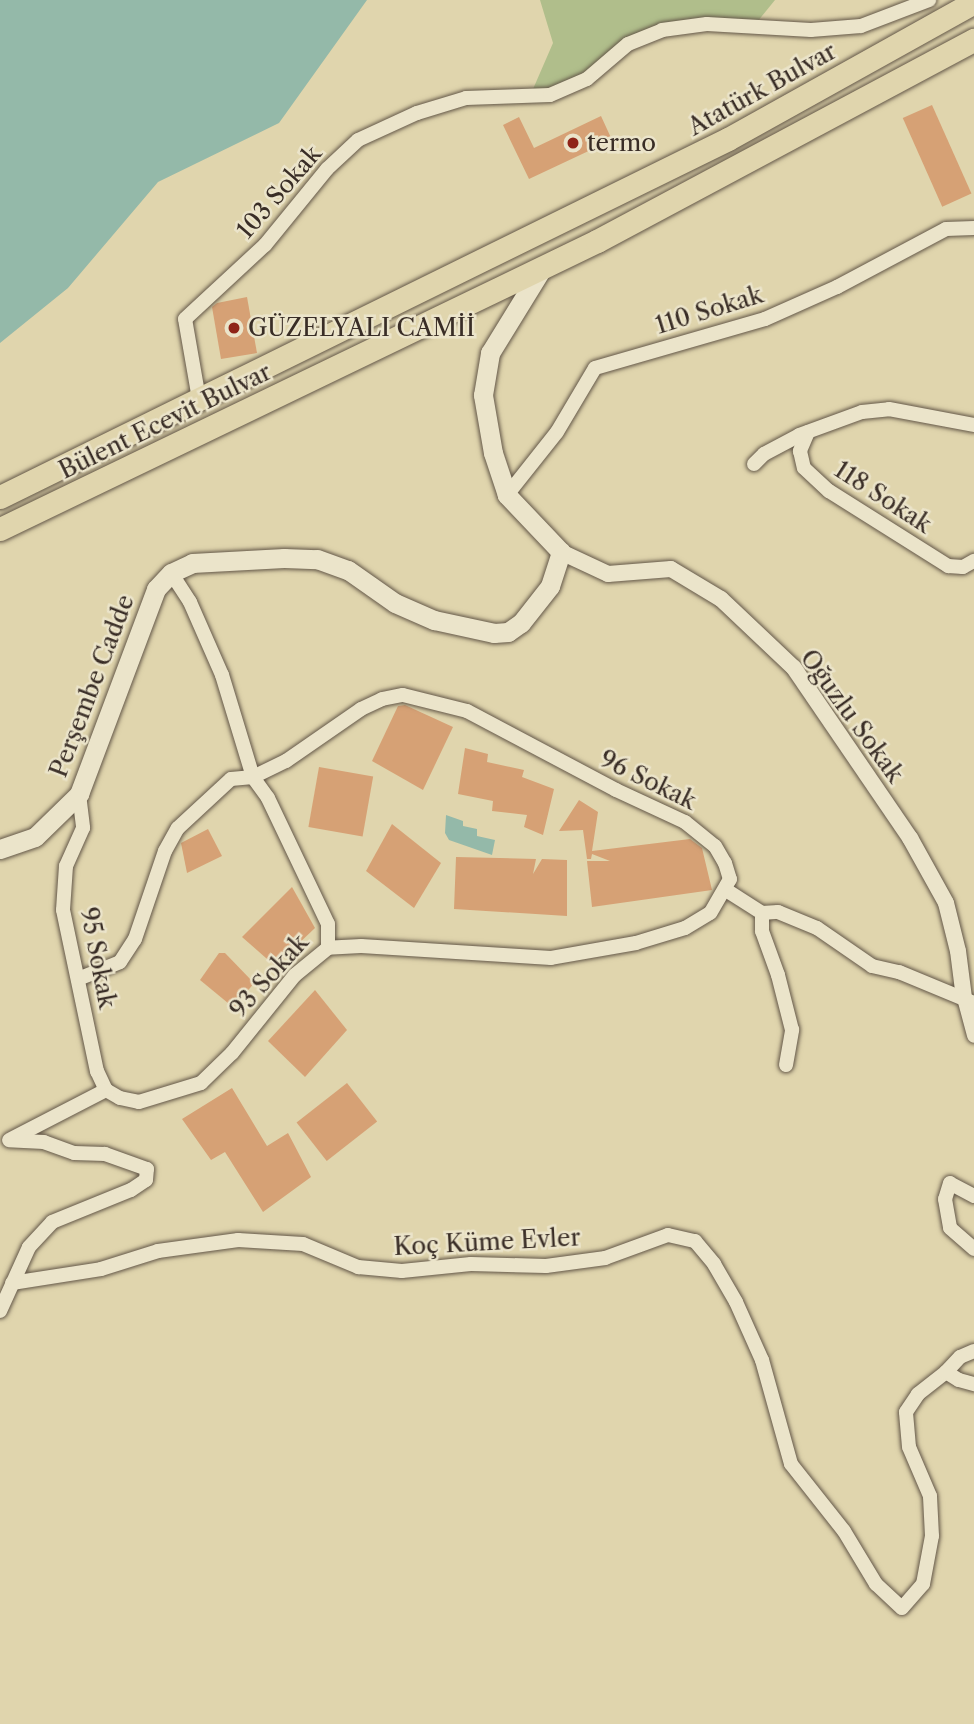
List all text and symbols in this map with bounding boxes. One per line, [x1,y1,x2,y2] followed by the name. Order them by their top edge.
[683,36,841,142] street label: Atatürk Bulvar
[587,129,656,157] place label: termo
[565,135,581,151] marker: termo
[231,140,327,244] street label: 103 Sokak
[652,280,766,340] street label: 110 Sokak
[248,314,475,342] place label: GÜZELYALI CAMİİ
[226,320,242,336] marker: GÜZELYALI CAMİİ
[54,357,276,485] street label: Bülent Ecevit Bulvar
[829,455,937,539] street label: 118 Sokak
[44,591,140,781] street label: Perşembe Cadde
[794,644,910,788] street label: Oğuzlu Sokak
[595,744,701,816] street label: 96 Sokak
[74,905,122,1011] street label: 95 Sokak
[224,928,314,1024] street label: 93 Sokak
[393,1223,581,1261] street label: Koç Küme Evler

